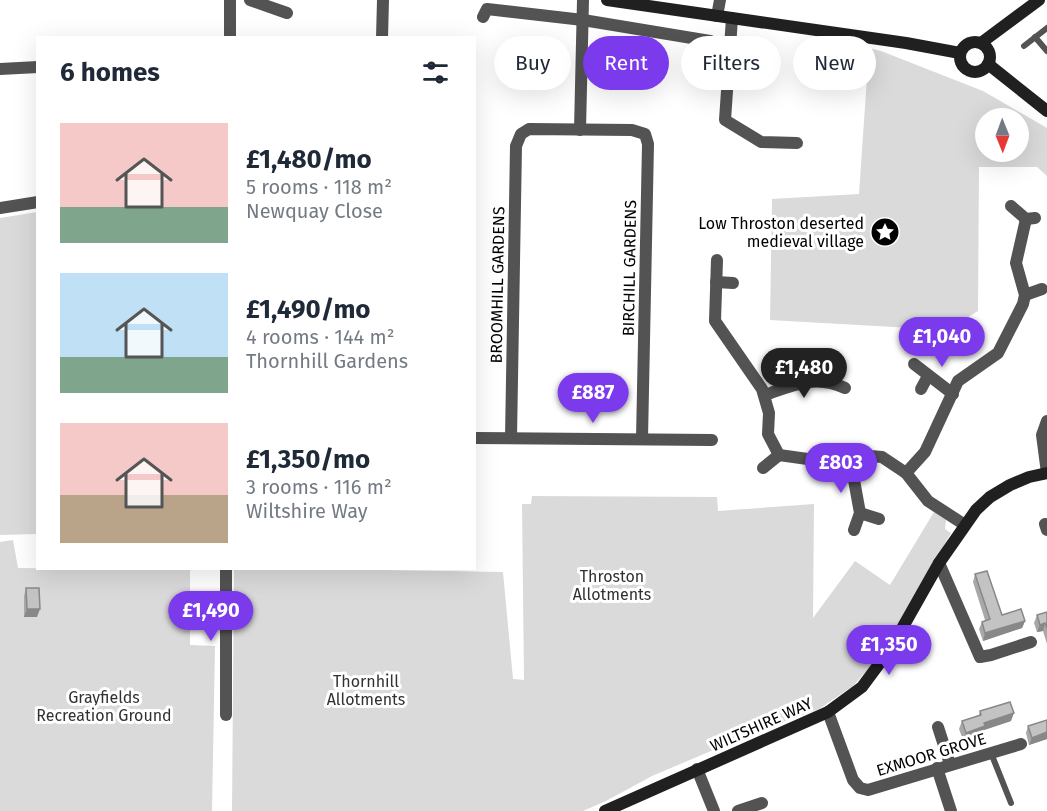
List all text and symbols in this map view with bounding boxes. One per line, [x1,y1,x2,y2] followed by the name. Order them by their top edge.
[494,36,571,90] chip: Buy
[583,36,669,90] chip: Rent
[681,36,781,90] chip: Filters
[793,36,876,90] chip: New
[419,56,452,89] icon: filters
[60,57,160,88] text: 6 homes
[975,108,1029,162] north arrow
[975,108,1029,162] map controls
[246,144,372,175] text: £1,480/mo
[108,147,180,219] icon: home
[246,175,392,199] text: 5 rooms · 118 m²
[246,199,383,223] text: Newquay Close
[619,199,640,336] street label: BIRCHILL GARDENS
[487,206,508,364] street label: BROOMHILL GARDENS
[698,214,864,251] place label: Low Throston deserted medieval village
[869,216,901,248] place icon: Low Throston deserted medieval village
[246,294,371,325] text: £1,490/mo
[108,297,180,369] icon: home
[893,317,991,368] pin: £1,040
[913,324,971,348] text: £1,040
[246,325,395,349] text: 4 rooms · 144 m²
[755,348,853,399] pin: £1,480
[246,349,408,373] text: Thornhill Gardens
[775,355,833,379] text: £1,480
[557,373,629,424] pin: £887
[572,380,614,404] text: £887
[805,443,877,494] pin: £803
[246,444,370,475] text: £1,350/mo
[108,447,180,519] icon: home
[819,450,863,474] text: £803
[246,475,392,499] text: 3 rooms · 116 m²
[246,499,368,523] text: Wiltshire Way
[573,567,651,604] park label: Throston Allotments
[162,591,260,642] pin: £1,490
[182,598,240,622] text: £1,490
[840,625,938,676] pin: £1,350
[860,632,918,656] text: £1,350
[327,672,405,709] park label: Thornhill Allotments
[36,688,172,725] park label: Grayfields Recreation Ground
[707,693,815,755] street label: WILTSHIRE WAY
[874,729,988,780] street label: EXMOOR GROVE

